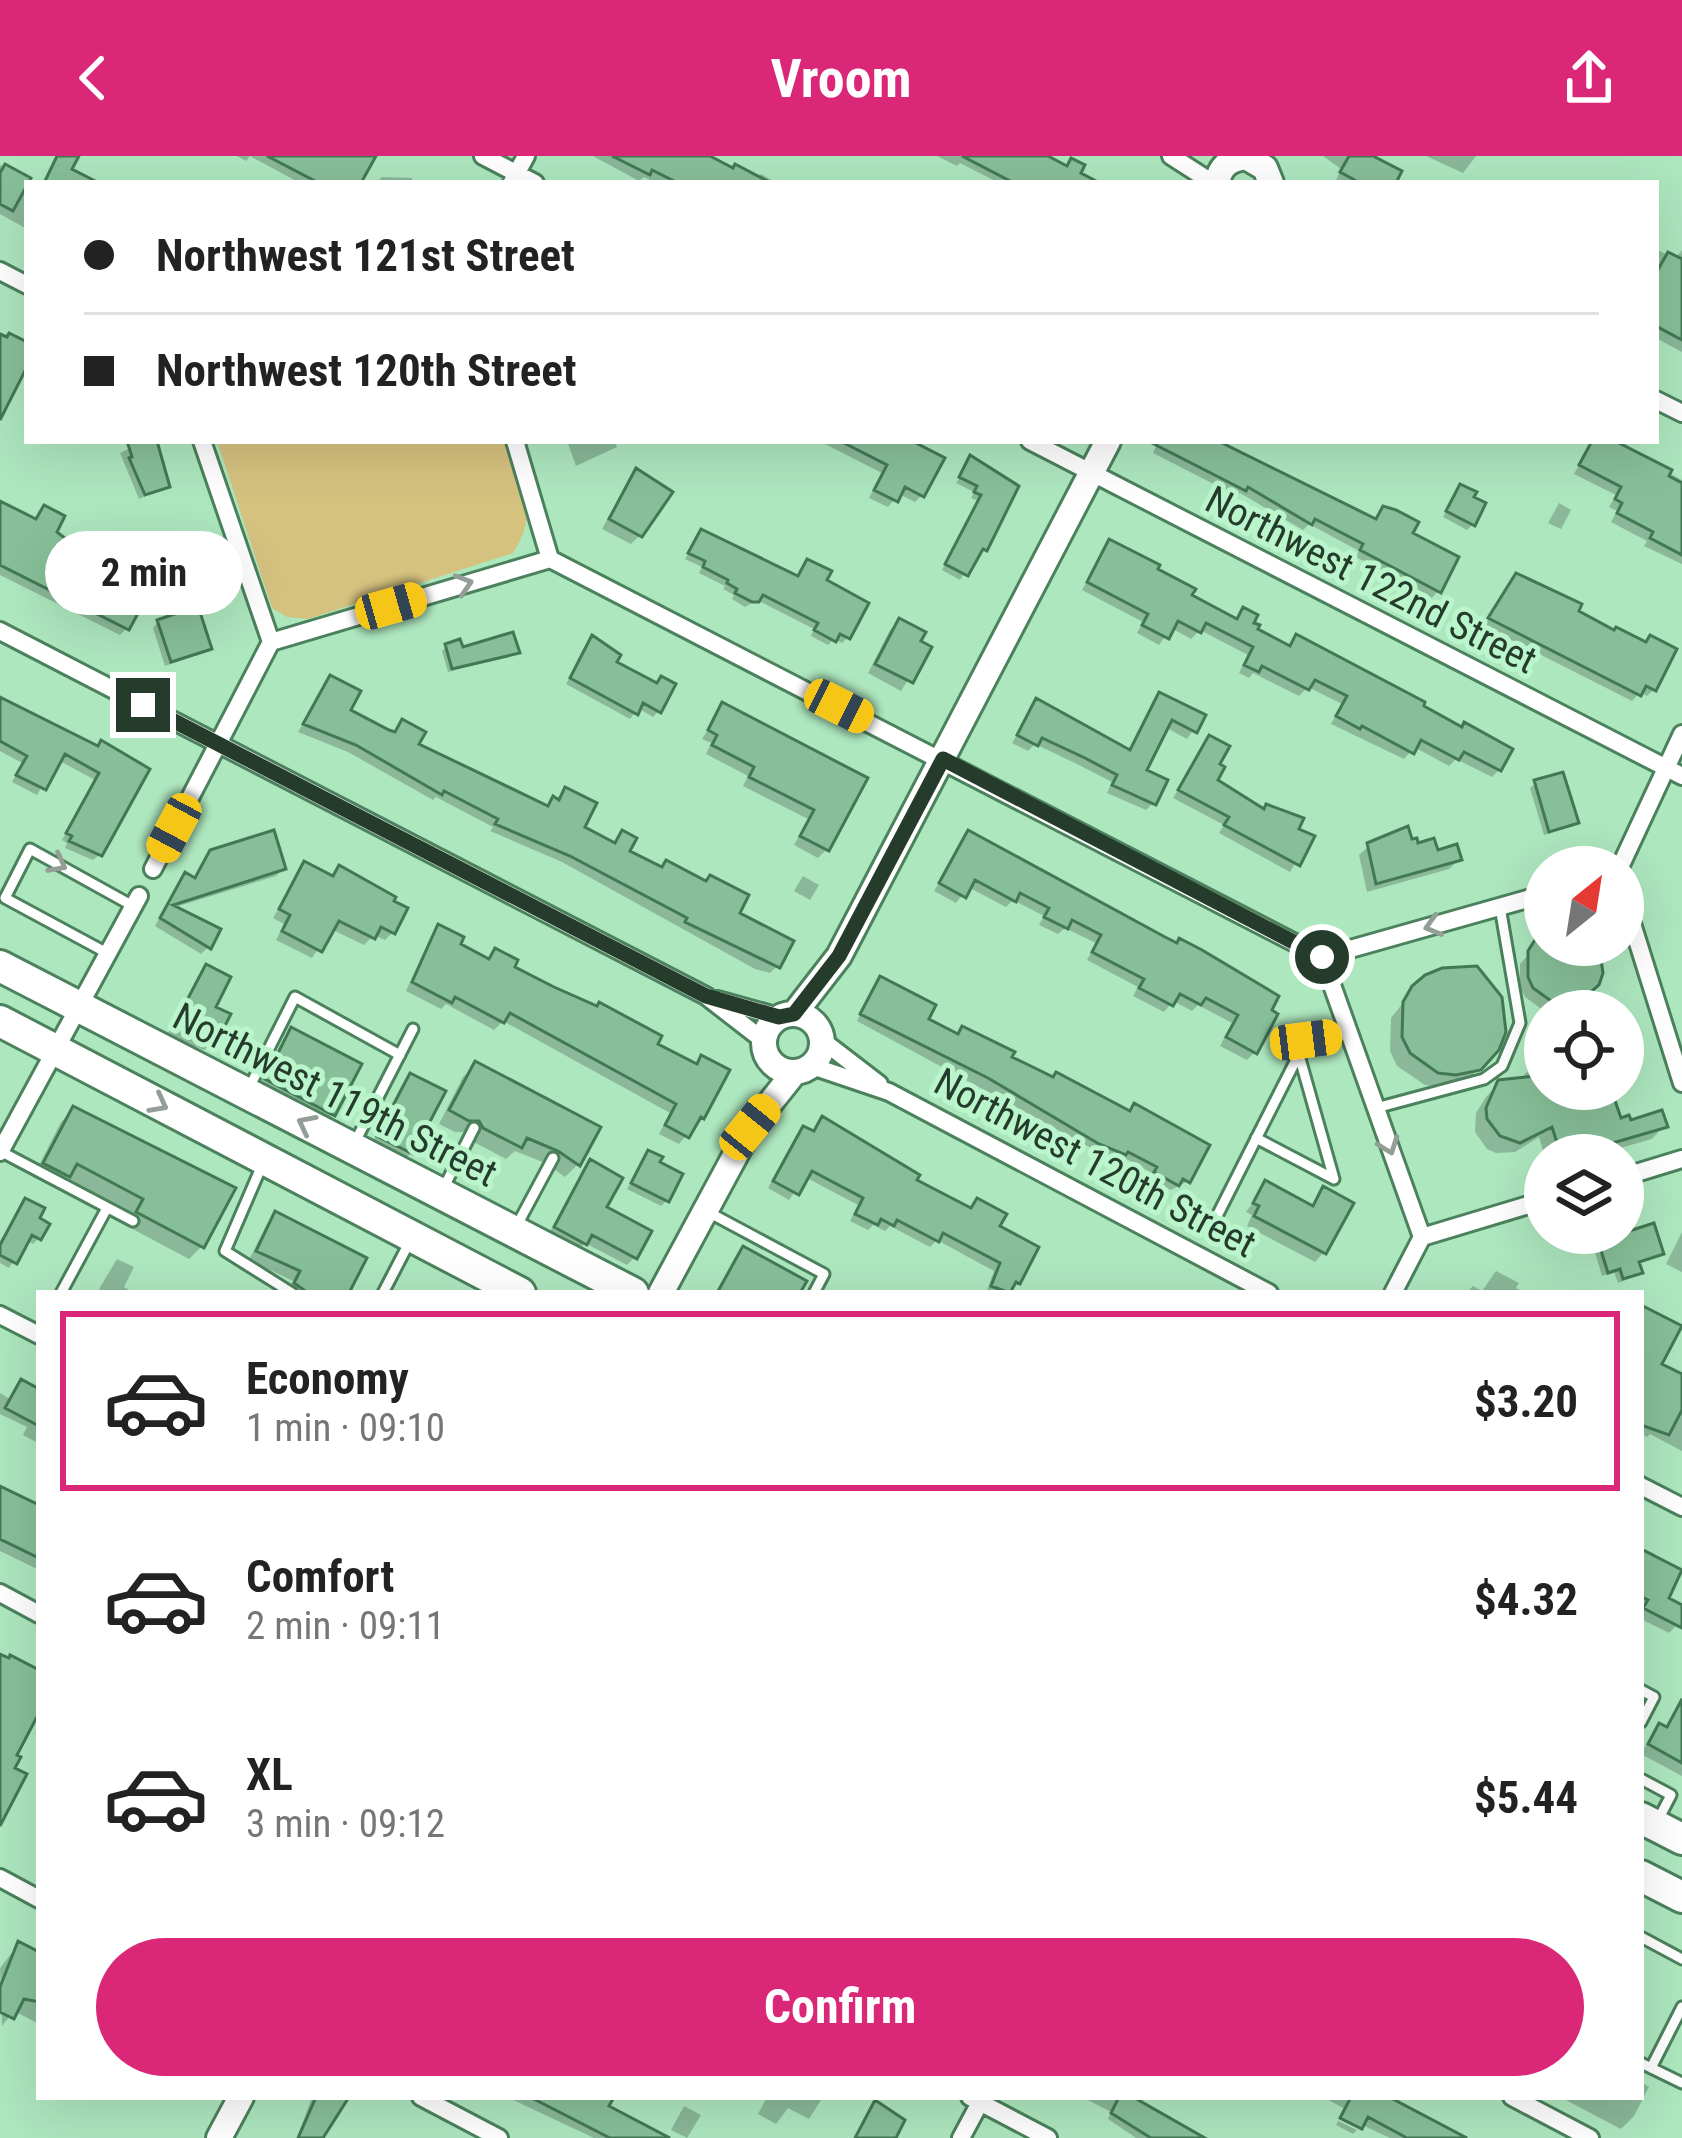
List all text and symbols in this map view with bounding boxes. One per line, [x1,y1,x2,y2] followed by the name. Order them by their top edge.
[60,45,126,111] icon: back
[1556,45,1622,111] icon: share
[770,47,912,110] text: Vroom
[156,229,575,282] text: Northwest 121st Street
[156,344,577,397] text: Northwest 120th Street
[1198,477,1544,683] street label: Northwest 122nd Street
[44,531,242,615] callout: 2 min
[101,550,187,596] text: 2 min
[453,573,474,598] one-way arrow
[351,579,431,633] car
[799,674,879,738] car
[116,678,170,732] route end
[141,788,207,868] car
[1524,846,1644,966] north arrow
[1524,846,1644,1254] map controls
[45,850,66,873] one-way arrow
[1424,911,1444,936] one-way arrow
[1295,930,1349,984] route start
[1524,990,1644,1110] button: locate
[165,993,505,1197] street label: Northwest 119th Street
[1268,1018,1344,1062] car
[926,1059,1264,1267] street label: Northwest 120th Street
[713,1088,787,1166] car
[146,1090,167,1113] one-way arrow
[296,1115,318,1138] one-way arrow
[1375,1134,1399,1155] one-way arrow
[1524,1134,1644,1254] button: layers
[102,1347,210,1455] icon: car
[246,1352,409,1405] text: Economy
[1474,1375,1578,1428] text: $3.20
[246,1405,445,1451] text: 1 min · 09:10
[102,1545,210,1653] icon: car
[246,1550,394,1603] text: Comfort
[1474,1573,1578,1626] text: $4.32
[246,1603,445,1649] text: 2 min · 09:11
[102,1743,210,1851] icon: car
[246,1748,293,1801] text: XL
[1474,1771,1578,1824] text: $5.44
[246,1801,445,1847] text: 3 min · 09:12
[96,1938,1584,2076] button: Confirm

